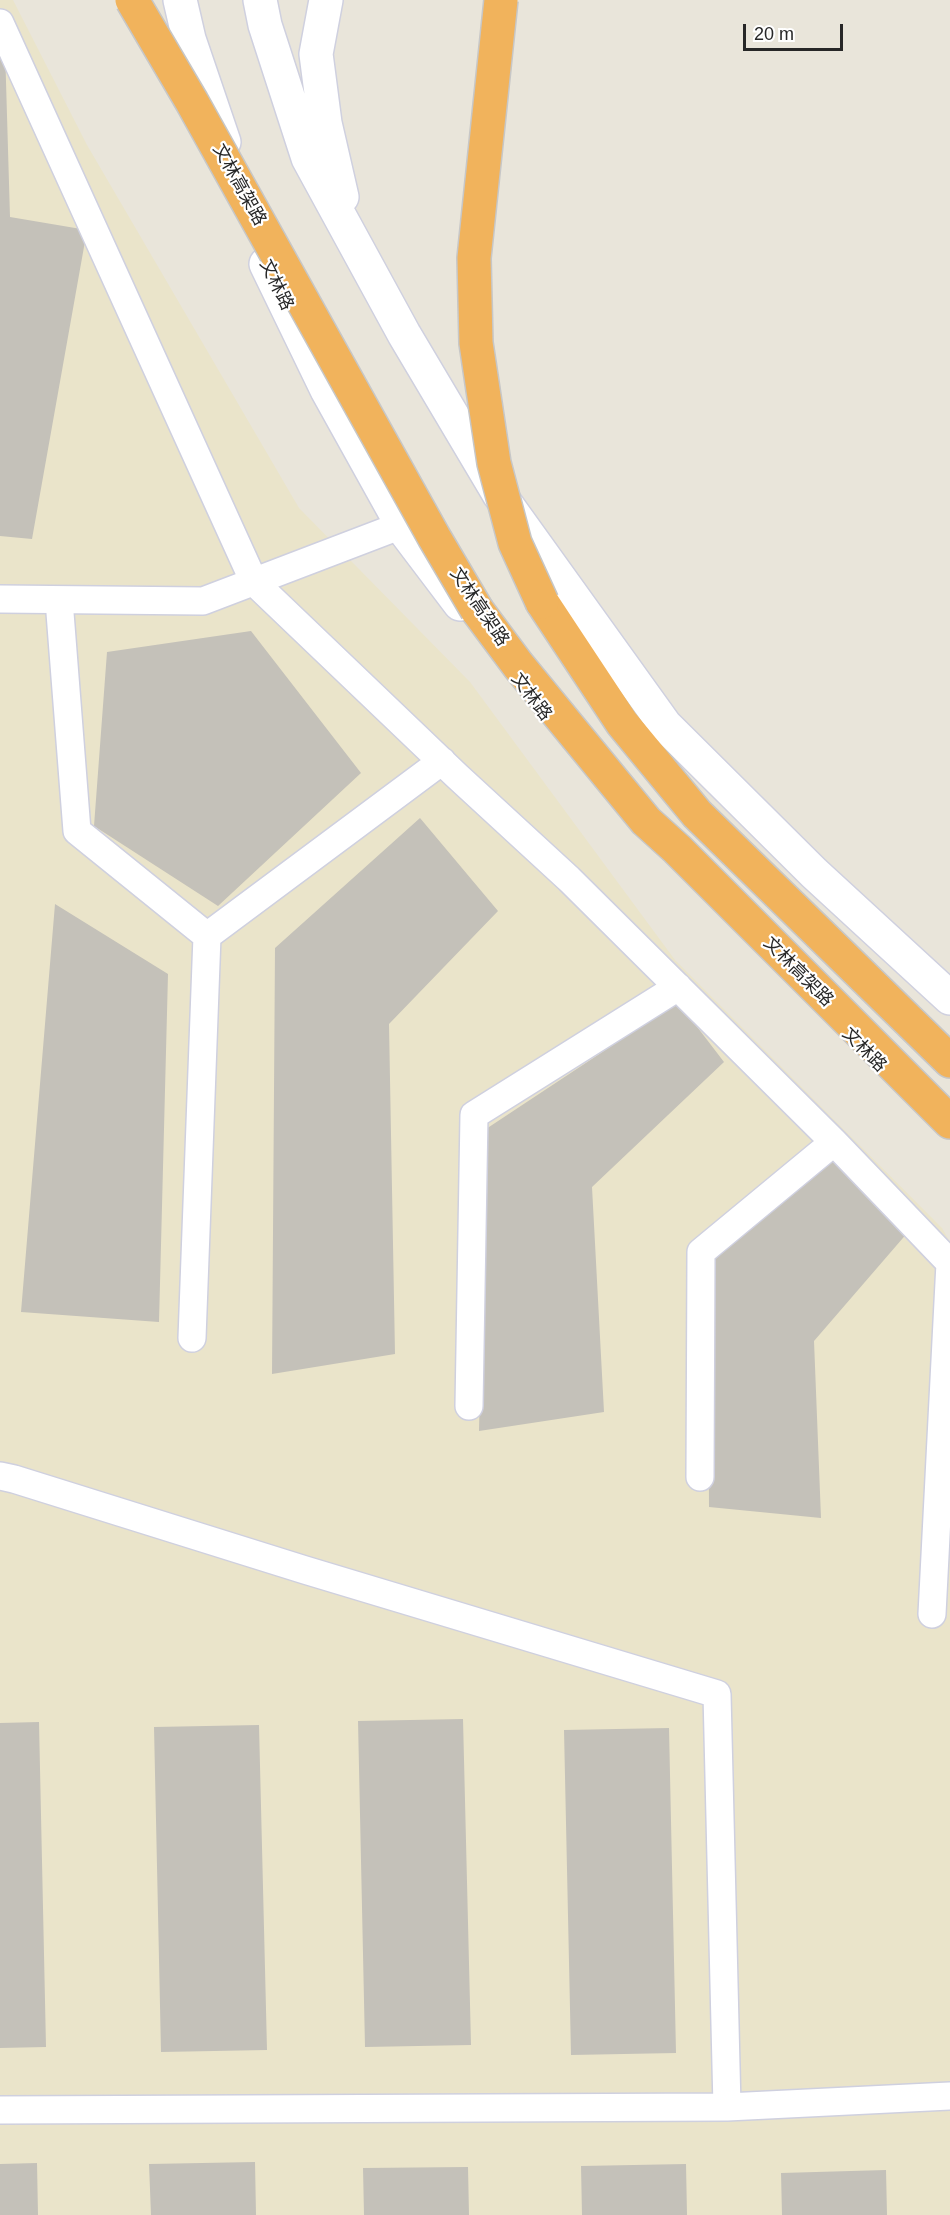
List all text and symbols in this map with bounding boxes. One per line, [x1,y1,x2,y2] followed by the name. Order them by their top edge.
[746,12,846,50] scale bar
[754,24,794,44] text: 20 m
[208,140,270,230] street label: 文林高架路
[254,256,298,314] street label: 文林路
[445,564,513,650] street label: 文林高架路
[506,669,556,725] street label: 文林路
[759,933,837,1011] street label: 文林高架路
[837,1023,891,1077] street label: 文林路

